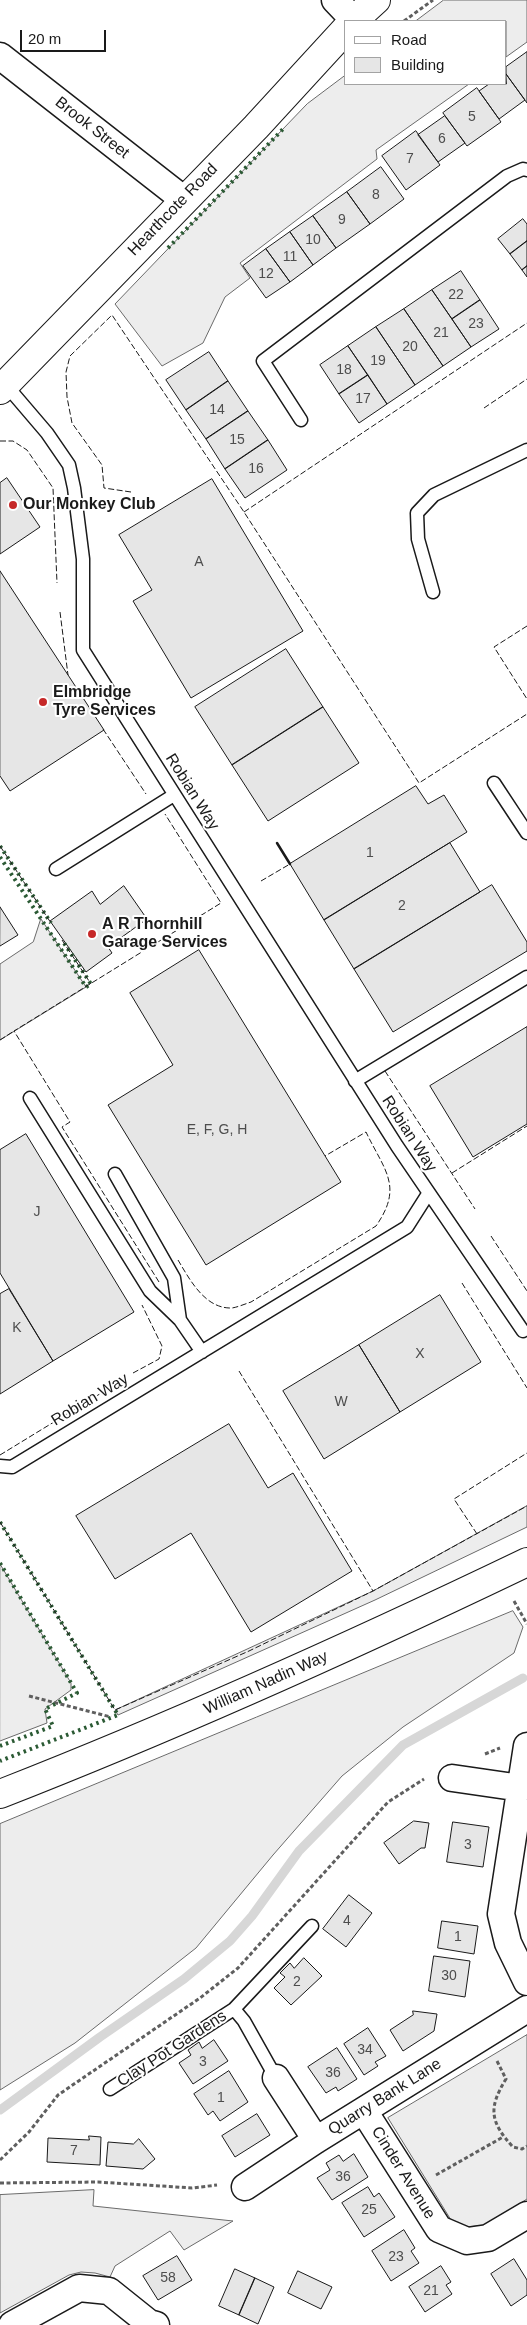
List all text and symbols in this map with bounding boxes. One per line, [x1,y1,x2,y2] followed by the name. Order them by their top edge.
[22,20,109,52] scale bar
[344,20,507,85] legend
[28,30,61,47] text: 20 m
[391,31,427,48] text: Road
[391,56,444,73] text: Building
[51,93,133,163] street label: Brook Street
[468,109,476,125] house number: 5
[438,131,446,147] house number: 6
[406,151,414,167] house number: 7
[124,160,222,260] street label: Hearthcote Road
[372,187,380,203] house number: 8
[338,212,346,228] house number: 9
[305,232,321,248] house number: 10
[283,249,297,265] house number: 11
[258,266,274,282] house number: 12
[448,287,464,303] house number: 22
[468,316,484,332] house number: 23
[433,325,449,341] house number: 21
[402,339,418,355] house number: 20
[370,353,386,369] house number: 19
[336,362,352,378] house number: 18
[355,391,371,407] house number: 17
[209,402,225,418] house number: 14
[229,432,245,448] house number: 15
[248,461,264,477] house number: 16
[23,495,155,515] place label: Our Monkey Club
[7,499,19,511] marker: Our Monkey Club
[194,554,204,570] house number: A
[53,683,156,721] place label: Elmbridge Tyre Services
[37,696,49,708] marker: Elmbridge Tyre Services
[161,750,223,834] street label: Robian Way
[366,845,374,861] house number: 1
[398,898,406,914] house number: 2
[102,915,227,953] place label: A R Thornhill Garage Services
[86,928,98,940] marker: A R Thornhill Garage Services
[377,1092,441,1176] street label: Robian Way
[187,1122,247,1138] house number: E, F, G, H
[34,1204,40,1220] house number: J
[12,1320,22,1336] house number: K
[415,1346,425,1362] house number: X
[48,1369,132,1431] street label: Robian Way
[334,1394,348,1410] house number: W
[201,1647,331,1719] street label: William Nadin Way
[464,1837,472,1853] house number: 3
[343,1913,351,1929] house number: 4
[454,1929,462,1945] house number: 1
[441,1968,457,1984] house number: 30
[293,1974,301,1990] house number: 2
[114,2007,230,2091] street label: Clay Pot Gardens
[357,2042,373,2058] house number: 34
[199,2054,207,2070] house number: 3
[325,2054,445,2140] street label: Quarry Bank Lane
[325,2065,341,2081] house number: 36
[217,2090,225,2106] house number: 1
[367,2123,439,2223] street label: Cinder Avenue
[70,2143,78,2159] house number: 7
[335,2169,351,2185] house number: 36
[361,2202,377,2218] house number: 25
[388,2249,404,2265] house number: 23
[160,2270,176,2286] house number: 58
[423,2283,439,2299] house number: 21

